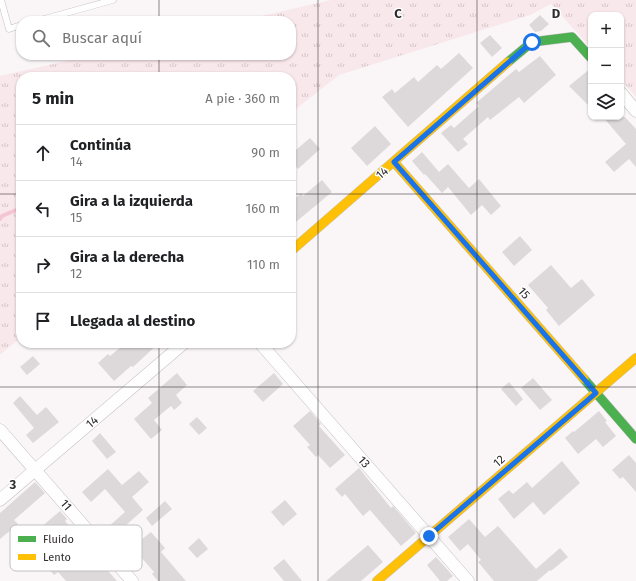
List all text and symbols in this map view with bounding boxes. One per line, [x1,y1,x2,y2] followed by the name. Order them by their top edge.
[394,6,402,21] text: C
[552,6,561,21] text: D
[588,12,624,120] map controls
[588,12,624,48] button: +
[16,16,296,60] search box
[30,27,52,49] icon: search
[62,29,142,47] text: Buscar aquí
[523,33,541,51] route start
[588,48,624,84] button: −
[588,84,624,120] button: layers
[32,88,74,109] text: 5 min
[205,91,280,106] text: A pie · 360 m
[70,136,131,154] text: Continúa
[32,142,54,164] icon: ahead
[251,145,280,160] text: 90 m
[70,154,83,169] text: 14
[373,164,391,182] street label: 14
[70,192,193,210] text: Gira a la izquierda
[32,198,54,220] icon: left
[246,201,280,216] text: 160 m
[70,210,82,225] text: 15
[70,248,184,266] text: Gira a la derecha
[32,254,54,276] icon: right
[247,257,280,272] text: 110 m
[70,266,82,281] text: 12
[515,284,533,302] street label: 15
[32,310,54,332] icon: arrive
[70,312,195,330] text: Llegada al destino
[83,413,101,431] street label: 14
[490,452,508,470] street label: 12
[355,453,373,471] street label: 13
[9,477,17,492] text: 3
[57,497,75,513] street label: 11
[10,525,142,571] legend
[420,527,438,545] route end
[43,533,74,546] text: Fluido
[43,551,71,564] text: Lento

